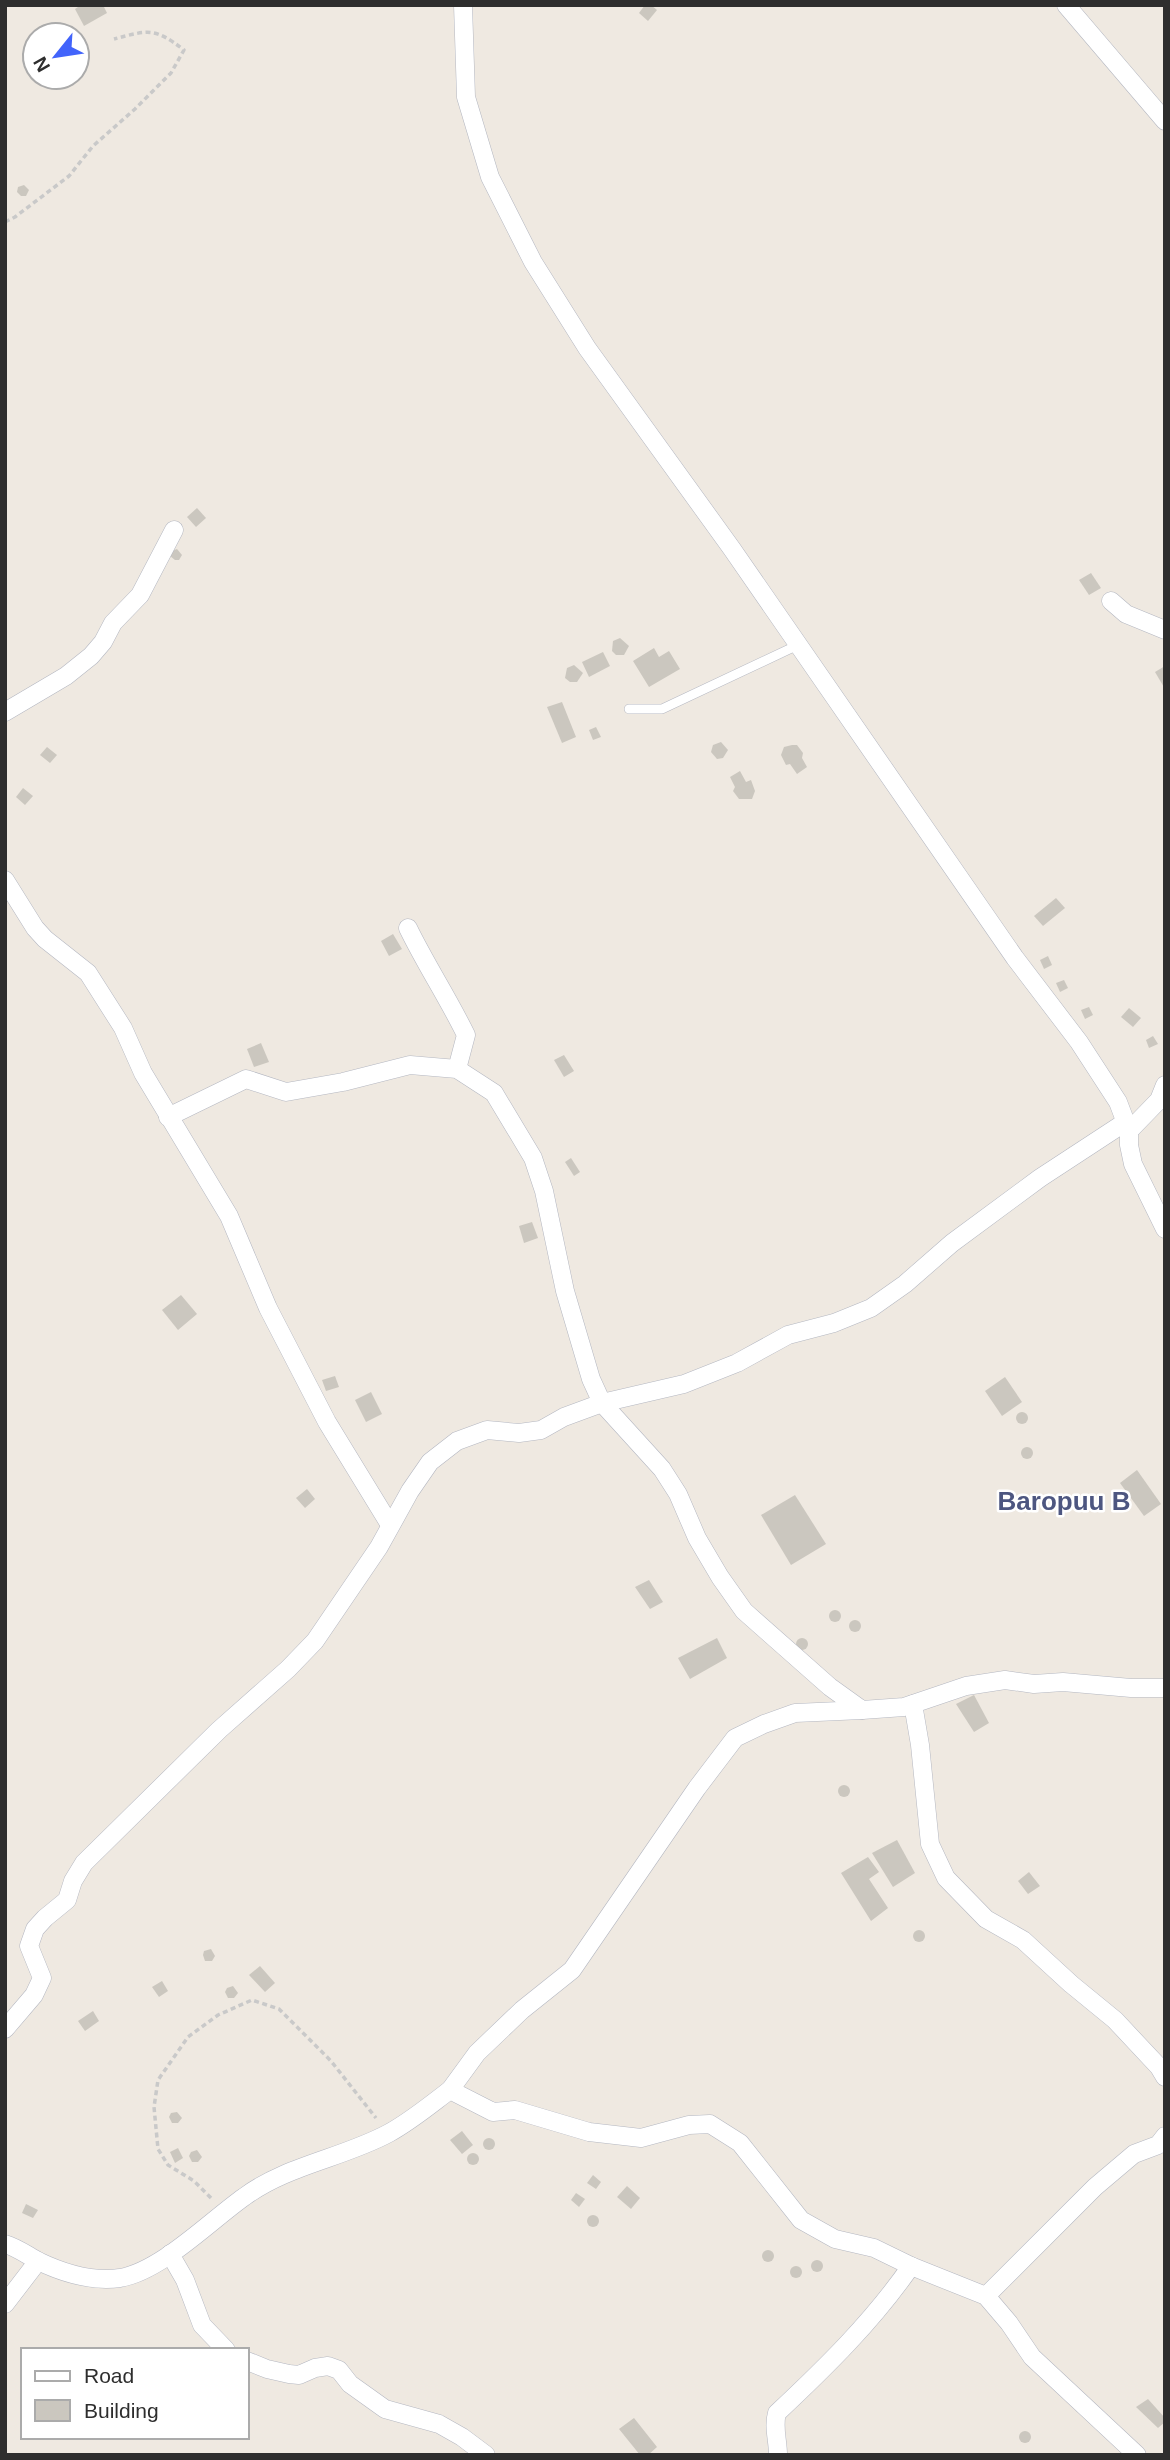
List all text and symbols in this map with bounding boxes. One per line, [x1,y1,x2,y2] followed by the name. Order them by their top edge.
[21,21,91,91] north arrow
[29,53,54,75] text: N
[998,1486,1130,1516] district label: Baropuu B
[21,2348,248,2439] legend
[84,2364,134,2387] text: Road
[84,2399,159,2422] text: Building

